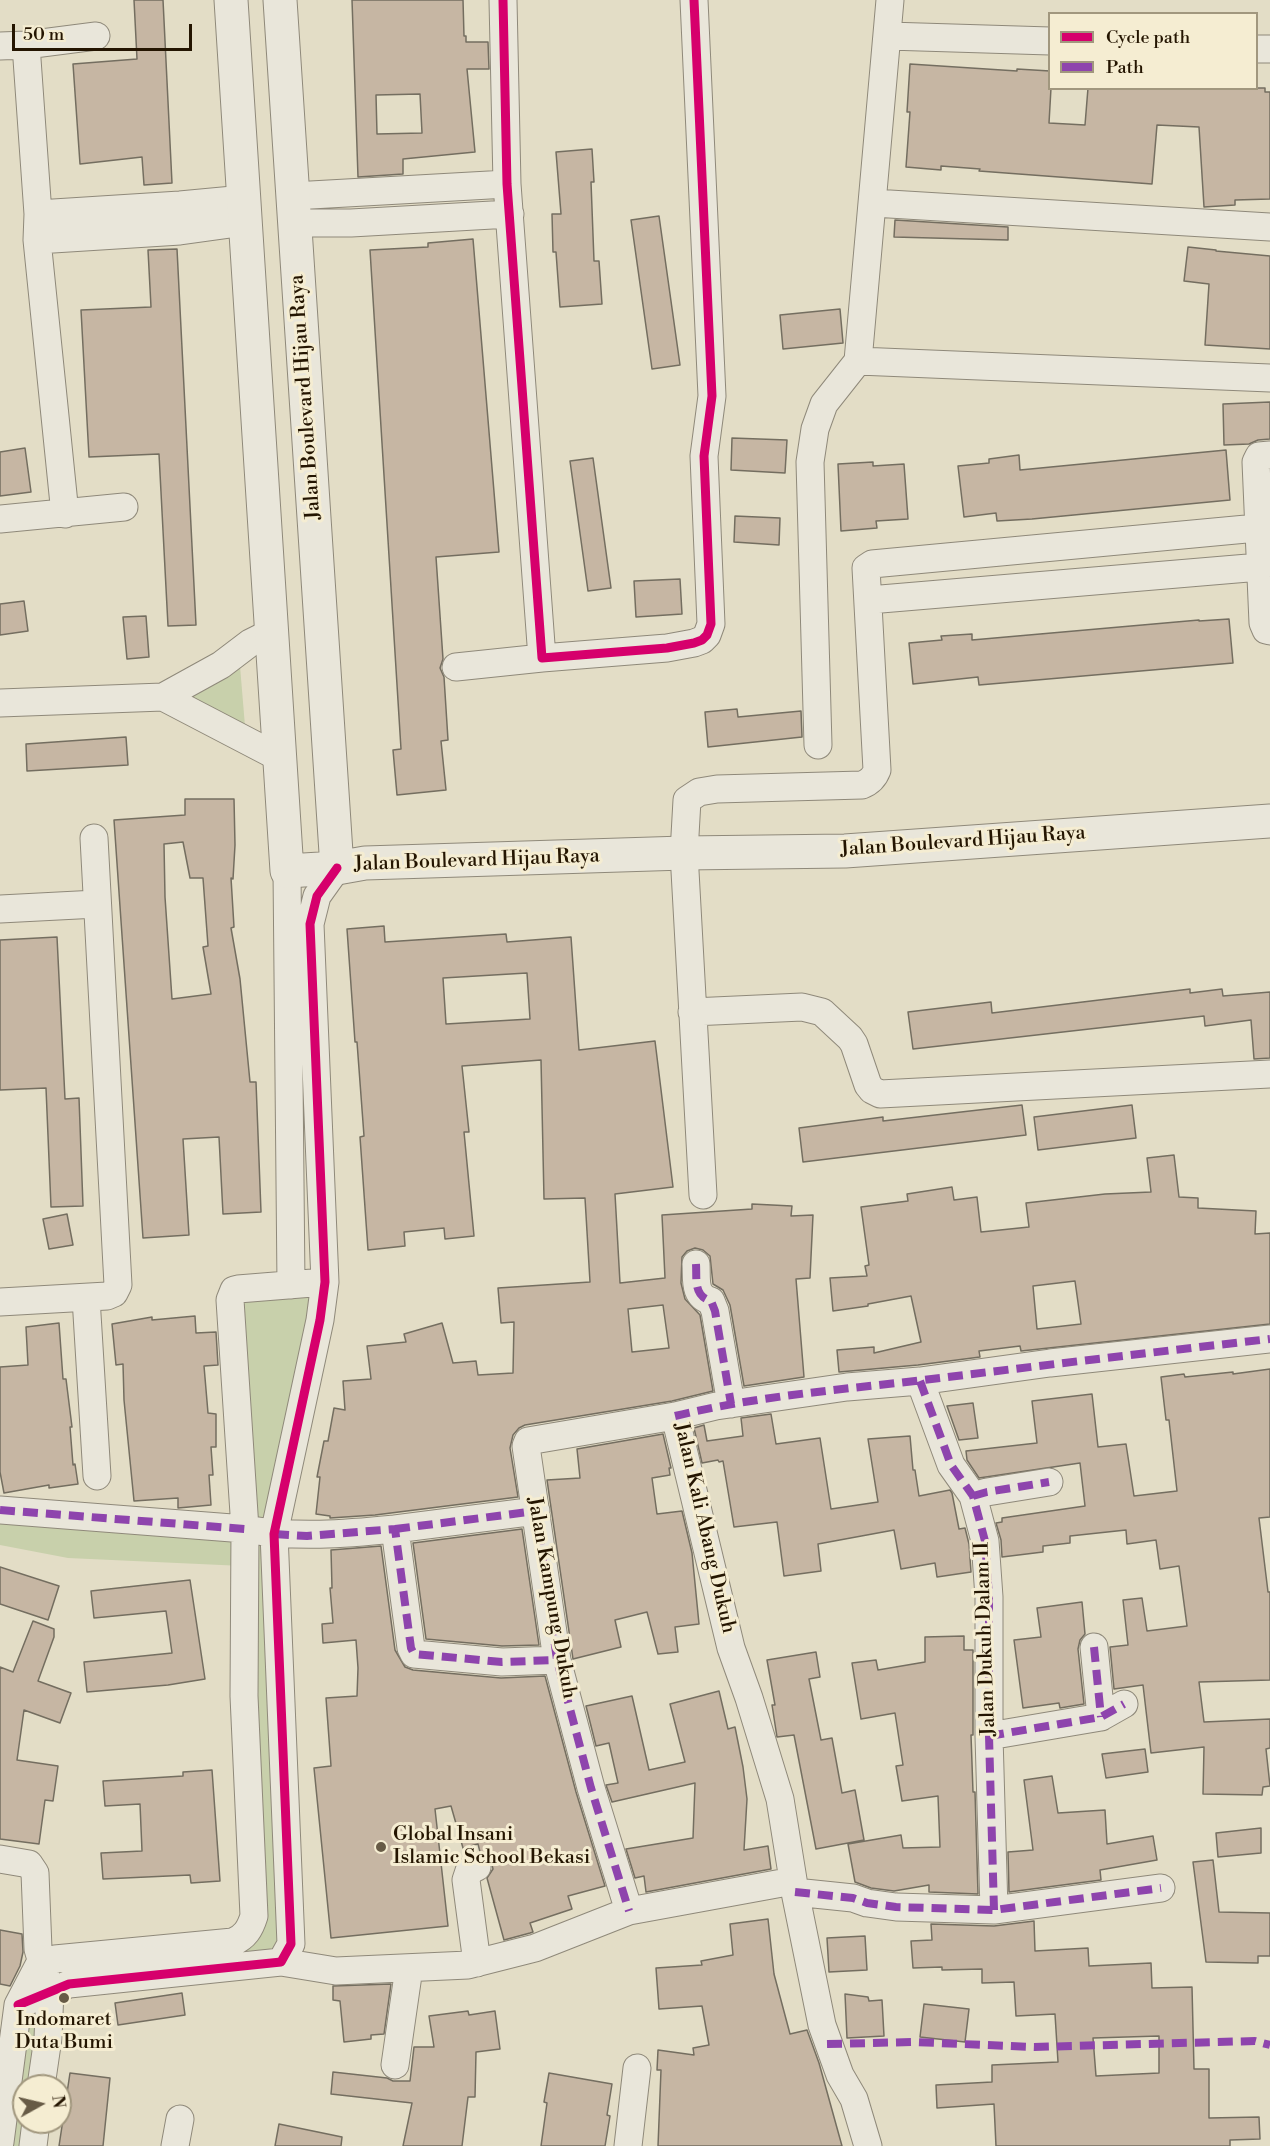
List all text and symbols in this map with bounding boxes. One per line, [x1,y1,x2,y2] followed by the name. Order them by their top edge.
[15,12,195,50] scale bar
[1048,12,1258,90] legend
[23,23,64,46] text: 50 m
[1106,26,1190,49] text: Cycle path
[1106,56,1144,79] text: Path
[285,274,327,520] street label: Jalan Boulevard Hijau Raya
[840,821,1086,863] street label: Jalan Boulevard Hijau Raya
[354,845,600,877] street label: Jalan Boulevard Hijau Raya
[668,1420,740,1636] street label: Jalan Kali Abang Dukuh
[521,1495,581,1701] street label: Jalan Kampung Dukuh
[971,1541,1001,1737] street label: Jalan Dukuh Dalam II
[393,1823,590,1870] place label: Global Insani Islamic School Bekasi
[374,1840,388,1854] marker: Global Insani Islamic School Bekasi
[57,1991,71,2005] marker: Indomaret Duta Bumi
[15,2008,113,2055] place label: Indomaret Duta Bumi
[12,2074,72,2134] north arrow
[47,2094,69,2109] text: N

